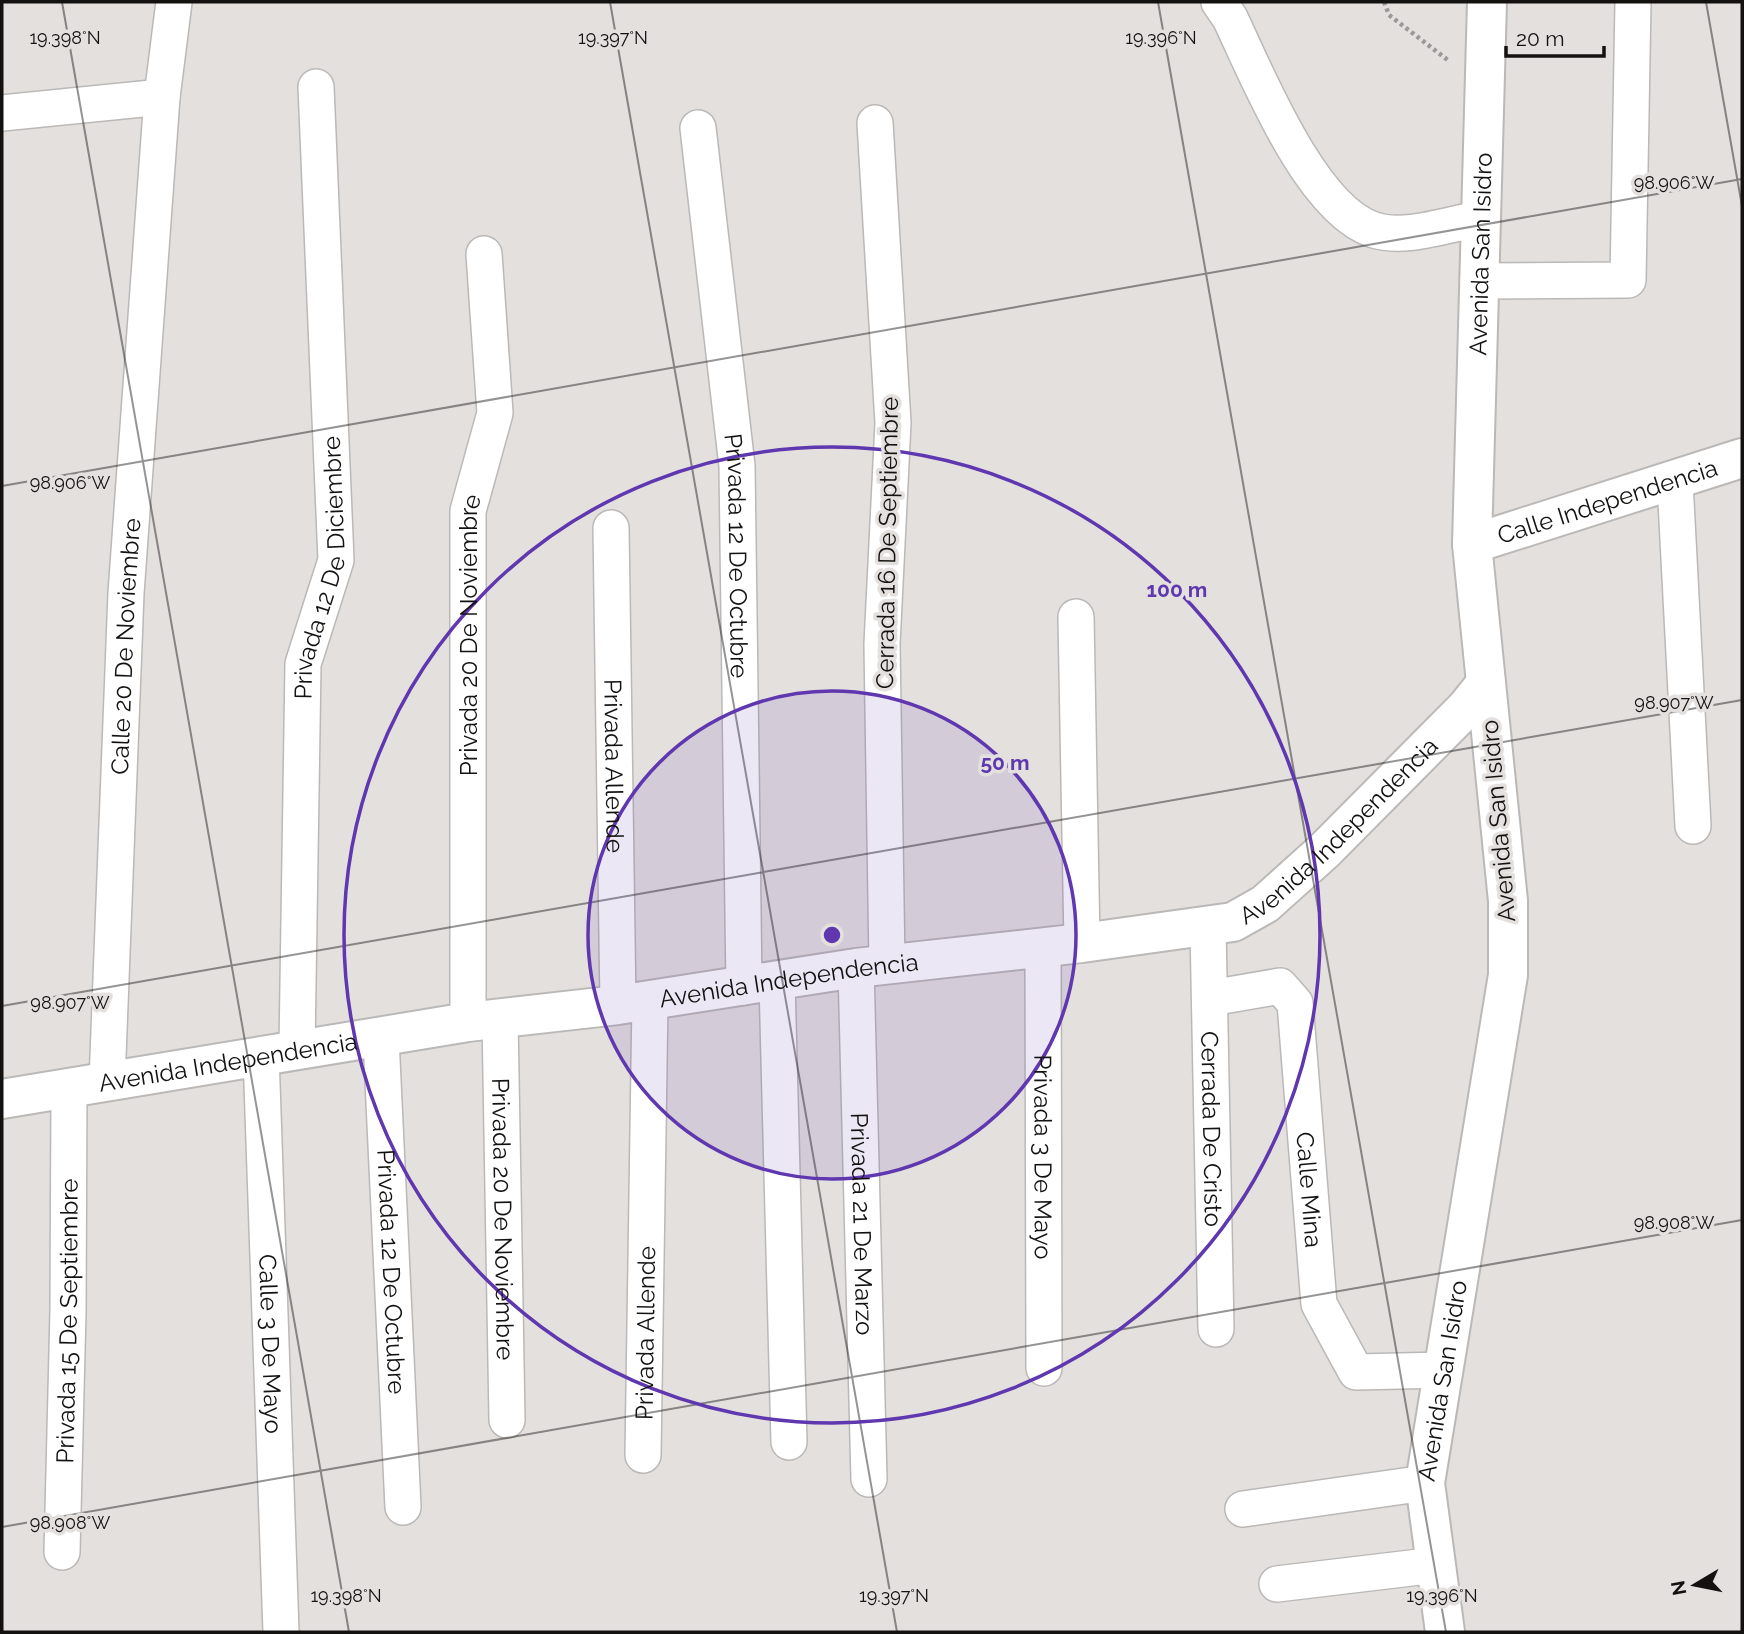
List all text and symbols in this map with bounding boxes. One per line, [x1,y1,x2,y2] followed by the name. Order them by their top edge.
[1506,14,1604,58] scale bar
[1516,26,1564,51] text: 20 m
[29,27,101,48] text: 19.398°N
[578,27,648,48] text: 19.397°N
[1125,27,1197,48] text: 19.396°N
[1463,152,1497,356] street label: Avenida San Isidro
[1634,172,1714,193] text: 98.906°W
[870,397,904,689] street label: Cerrada 16 De Septiembre
[719,432,754,679] street label: Privada 12 De Octubre
[288,435,351,700] street label: Privada 12 De Diciembre
[1494,452,1721,550] street label: Calle Independencia
[30,472,110,493] text: 98.906°W
[454,491,487,776] street label: Privada 20 De Noviembre
[104,517,146,775] street label: Calle 20 De Noviembre
[1147,577,1207,602] text: 100 m
[599,679,630,853] street label: Privada Allende
[1634,692,1714,713] text: 98.907°W
[1475,719,1521,923] street label: Avenida San Isidro
[1234,731,1443,930] street label: Avenida Independencia
[980,750,1030,775] text: 50 m
[820,923,844,947] centre of rings
[657,947,920,1013] street label: Avenida Independencia
[30,992,110,1013] text: 98.907°W
[96,1026,359,1097] street label: Avenida Independencia
[1196,1031,1228,1227] street label: Cerrada De Cristo
[1029,1054,1058,1260] street label: Privada 3 De Mayo
[487,1078,520,1360] street label: Privada 20 De Noviembre
[845,1112,880,1336] street label: Privada 21 De Marzo
[1291,1131,1329,1249] street label: Calle Mina
[372,1149,412,1395] street label: Privada 12 De Octubre
[50,1179,83,1464] street label: Privada 15 De Septiembre
[1634,1212,1714,1233] text: 98.908°W
[629,1246,661,1420] street label: Privada Allende
[253,1254,289,1434] street label: Calle 3 De Mayo
[1411,1278,1472,1483] street label: Avenida San Isidro
[30,1512,110,1533] text: 98.908°W
[1660,1550,1730,1620] north arrow
[1666,1579,1690,1597] text: N
[310,1585,382,1606] text: 19.398°N
[859,1585,929,1606] text: 19.397°N
[1406,1585,1478,1606] text: 19.396°N

